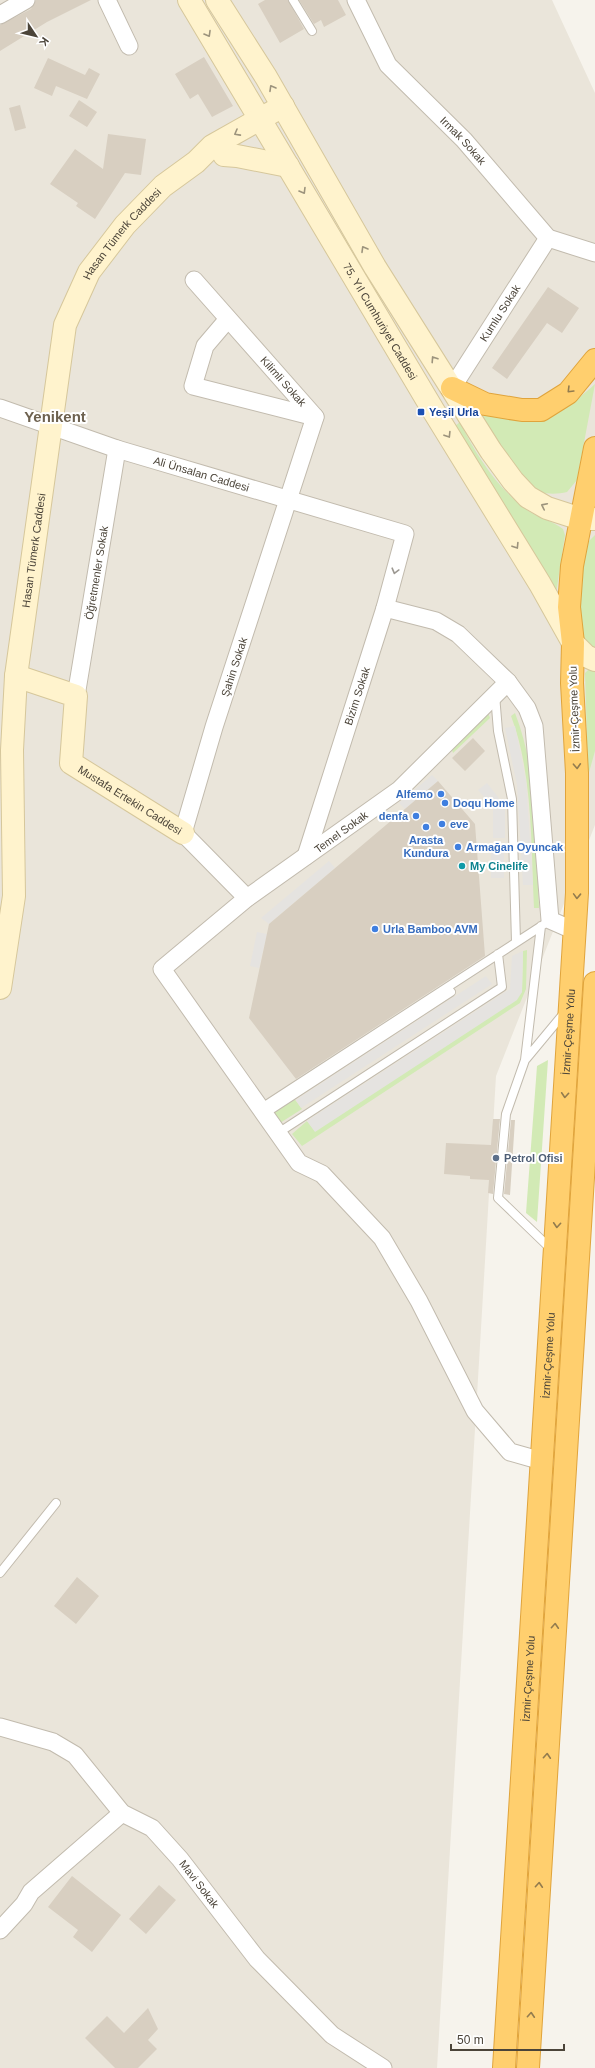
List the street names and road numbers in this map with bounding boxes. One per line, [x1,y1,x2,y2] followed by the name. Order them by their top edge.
[438,114,489,167] street label: Irmak Sokak
[80,186,163,281] street label: Hasan Tümerk Caddesi
[341,261,420,382] street label: 75. Yıl Cumhuriyet Caddesi
[477,282,523,344] street label: Kumlu Sokak
[258,354,309,409] street label: Kilimli Sokak
[152,454,251,494] street label: Ali Ünsalan Caddesi
[20,492,47,608] street label: Hasan Tümerk Caddesi
[83,524,110,620] street label: Öğretmenler Sokak
[219,635,249,698] street label: Şahin Sokak
[342,665,372,727] street label: Bizim Sokak
[566,666,582,752] street label: İzmir-Çeşme Yolu
[76,763,184,837] street label: Mustafa Ertekin Caddesi
[312,808,370,855] street label: Temel Sokak
[560,989,577,1075] street label: İzmir-Çeşme Yolu
[540,1312,557,1399] street label: İzmir-Çeşme Yolu
[520,1635,537,1722] street label: İzmir-Çeşme Yolu
[177,1858,222,1910] street label: Mavi Sokak

